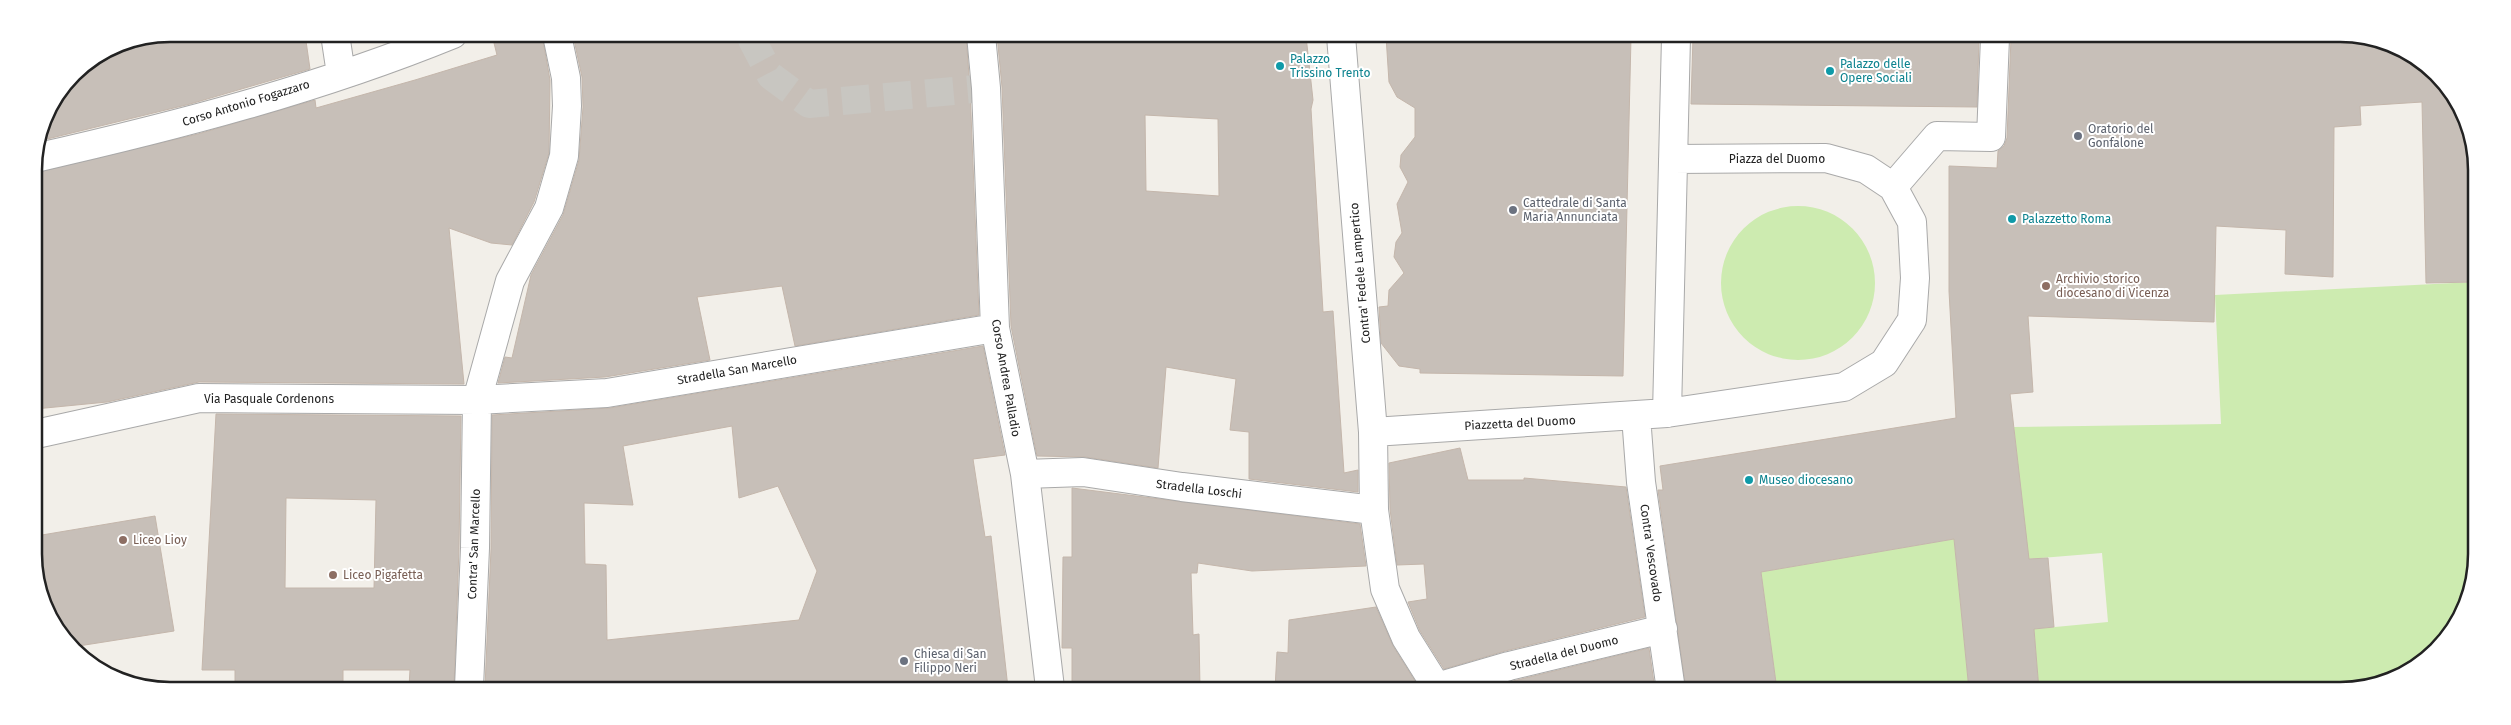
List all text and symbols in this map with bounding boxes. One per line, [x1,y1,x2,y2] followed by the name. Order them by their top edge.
[1290,52,1370,80] place label: Palazzo Trissino Trento
[1840,57,1912,85] place label: Palazzo delle Opere Sociali
[1274,60,1286,72] marker: Palazzo Trissino Trento
[1824,65,1836,77] marker: Palazzo delle Opere Sociali
[181,77,311,129] street label: Corso Antonio Fogazzaro
[2088,122,2154,150] place label: Oratorio del Gonfalone
[2072,130,2084,142] marker: Oratorio del Gonfalone
[1729,152,1825,166] street label: Piazza del Duomo
[1523,196,1627,224] place label: Cattedrale di Santa Maria Annunciata
[1347,202,1373,344] street label: Contra' Fedele Lampertico
[1507,204,1519,216] marker: Cattedrale di Santa Maria Annunciata
[2022,212,2111,226] place label: Palazzetto Roma
[2006,213,2018,225] marker: Palazzetto Roma
[2056,272,2169,300] place label: Archivio storico diocesano di Vicenza
[2040,280,2052,292] marker: Archivio storico diocesano di Vicenza
[989,318,1023,438] street label: Corso Andrea Palladio
[676,353,798,387] street label: Stradella San Marcello
[204,392,334,406] street label: Via Pasquale Cordenons
[1464,413,1576,433] street label: Piazzetta del Duomo
[1759,473,1853,487] place label: Museo diocesano
[1743,474,1755,486] marker: Museo diocesano
[1155,477,1243,501] street label: Stradella Loschi
[465,488,483,600] street label: Contra' San Marcello
[1637,503,1665,603] street label: Contra' Vescovado
[133,533,187,547] place label: Liceo Lioy
[117,534,129,546] marker: Liceo Lioy
[343,568,423,582] place label: Liceo Pigafetta
[327,569,339,581] marker: Liceo Pigafetta
[1508,633,1620,673] street label: Stradella del Duomo
[914,647,987,675] place label: Chiesa di San Filippo Neri
[898,655,910,667] marker: Chiesa di San Filippo Neri

